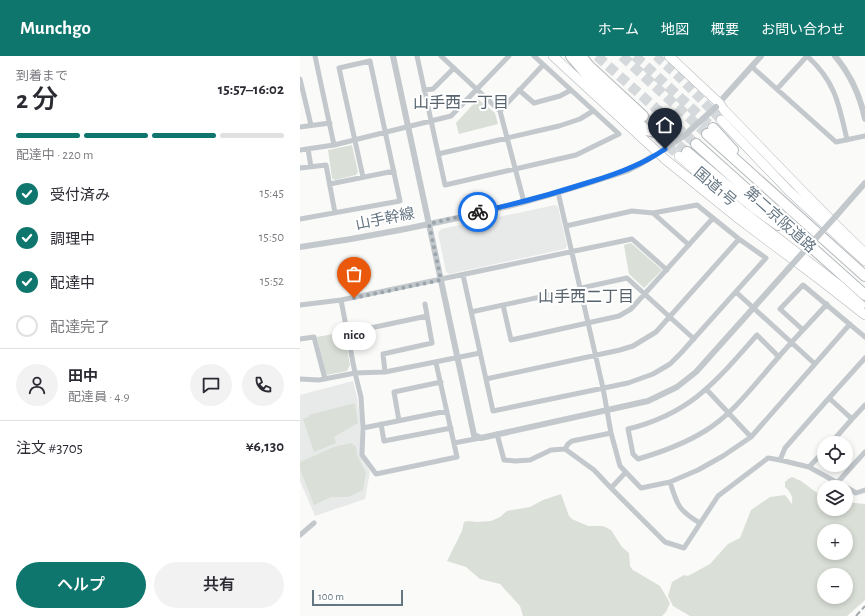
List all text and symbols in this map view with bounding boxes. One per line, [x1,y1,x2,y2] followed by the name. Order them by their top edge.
[20,19,91,38] text: Munchgo
[597,23,639,37] text: ホーム
[661,23,689,37] text: 地図
[711,23,739,37] text: 概要
[761,23,845,37] text: お問い合わせ
[16,70,68,83] text: 到着まで
[218,82,284,97] text: 15:57–16:02
[16,87,58,113] text: 2 分
[413,94,509,111] district label: 山手西一丁目
[648,108,682,149] pin
[654,114,676,136] icon: home
[16,149,94,162] text: 配達中 · 220 m
[691,164,740,209] street label: 国道1号
[16,183,38,205] icon: check
[742,184,819,256] street label: 第二京阪道路
[259,187,284,200] text: 15:45
[50,188,110,203] text: 受付済み
[458,192,498,232] courier
[467,201,489,223] icon: bike
[354,205,416,232] street label: 山手幹線
[16,227,38,249] icon: check
[259,231,284,244] text: 15:50
[50,232,95,247] text: 調理中
[337,257,371,298] pin
[343,263,365,285] icon: bag
[16,271,38,293] icon: check
[260,275,284,288] text: 15:52
[50,276,95,291] text: 配達中
[538,288,634,305] district label: 山手西二丁目
[50,320,110,335] text: 配達完了
[332,322,376,350] callout: nico
[343,329,365,342] text: nico
[16,364,58,406] button: person
[190,364,232,406] button: chat
[242,364,284,406] button: phone
[68,369,98,384] text: 田中
[68,391,130,404] text: 配達員 · 4.9
[817,436,853,604] map controls
[817,436,853,472] button: locate
[246,439,284,454] text: ¥6,130
[16,441,83,456] text: 注文 #3705
[817,480,853,516] button: layers
[817,524,853,560] button: +
[16,562,146,608] button: ヘルプ
[154,562,284,608] button: 共有
[817,568,853,604] button: −
[312,588,403,607] scale bar
[318,591,344,602] text: 100 m

